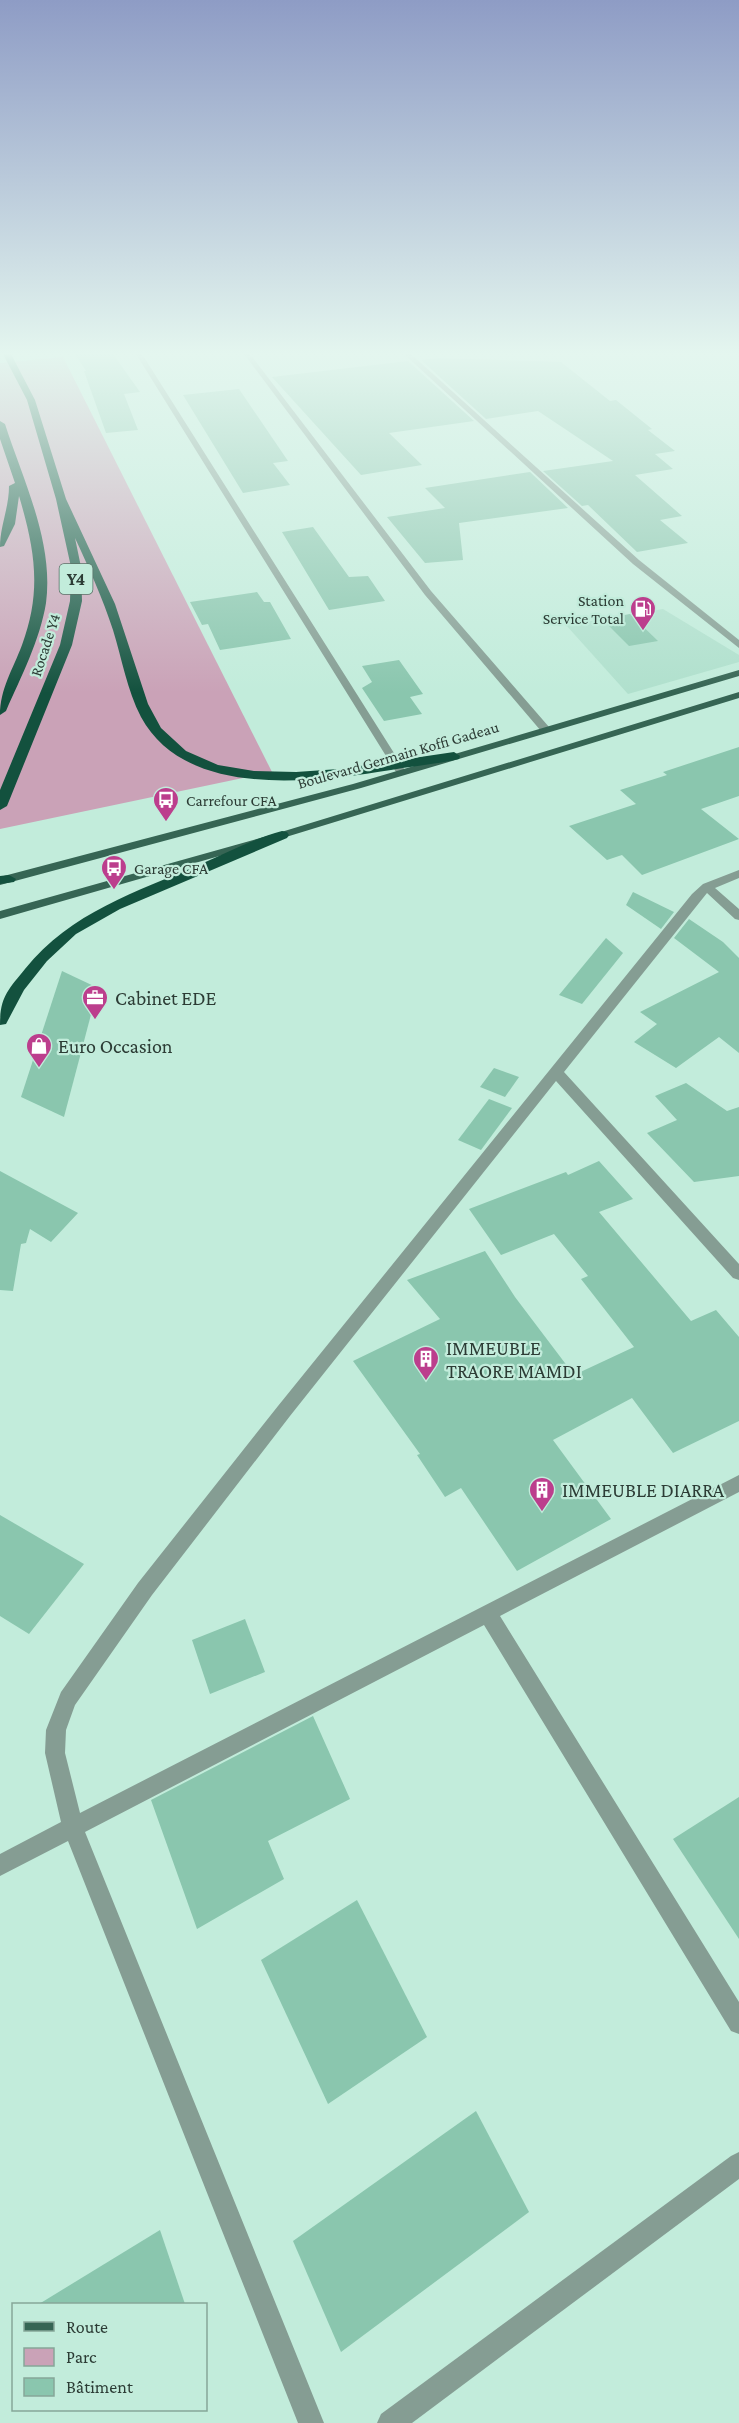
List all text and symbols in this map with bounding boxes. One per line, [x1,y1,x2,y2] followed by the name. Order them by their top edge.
[60,564,92,594] road number: Y4
[543,592,624,627] place label: Station Service Total
[628,594,658,632] fuel station icon: Station Service Total
[27,612,63,678] street label: Rocade Y4
[295,718,501,792] street label: Boulevard Germain Koffi Gadeau
[151,785,181,823] bus stop icon: Carrefour CFA
[186,792,278,809] place label: Carrefour CFA
[99,853,129,891] bus stop icon: Garage CFA
[134,860,209,878] place label: Garage CFA
[80,983,110,1021] office icon: Cabinet EDE
[115,987,217,1009] place label: Cabinet EDE
[24,1031,54,1069] shop icon: Euro Occasion
[58,1035,173,1057] place label: Euro Occasion
[446,1337,582,1382] place label: IMMEUBLE TRAORE MAMDI
[411,1344,441,1382] building icon: IMMEUBLE TRAORE MAMDI
[527,1475,557,1513] building icon: IMMEUBLE DIARRA
[562,1479,725,1501] place label: IMMEUBLE DIARRA
[12,2303,207,2411] legend
[66,2317,108,2337] text: Route
[66,2347,97,2367] text: Parc
[66,2377,134,2397] text: Bâtiment

